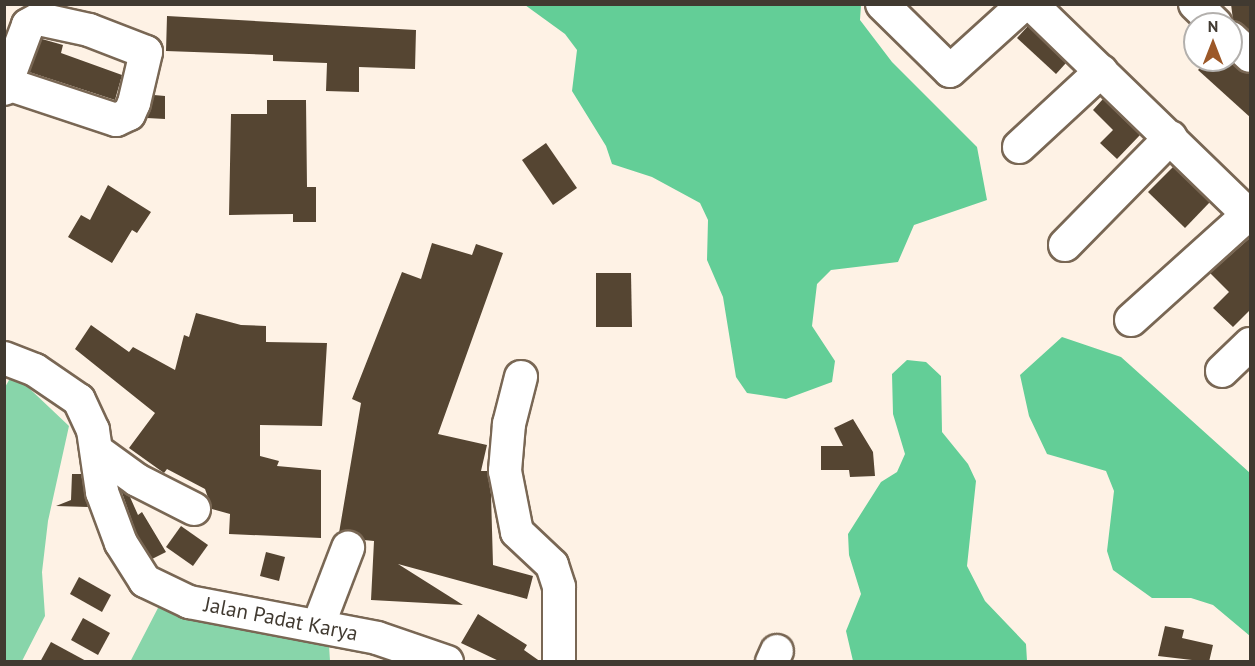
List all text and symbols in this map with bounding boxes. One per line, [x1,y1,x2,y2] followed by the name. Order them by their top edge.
[1183,12,1243,72] north arrow
[1208,16,1218,36] text: N
[202,592,360,646] street label: Jalan Padat Karya

